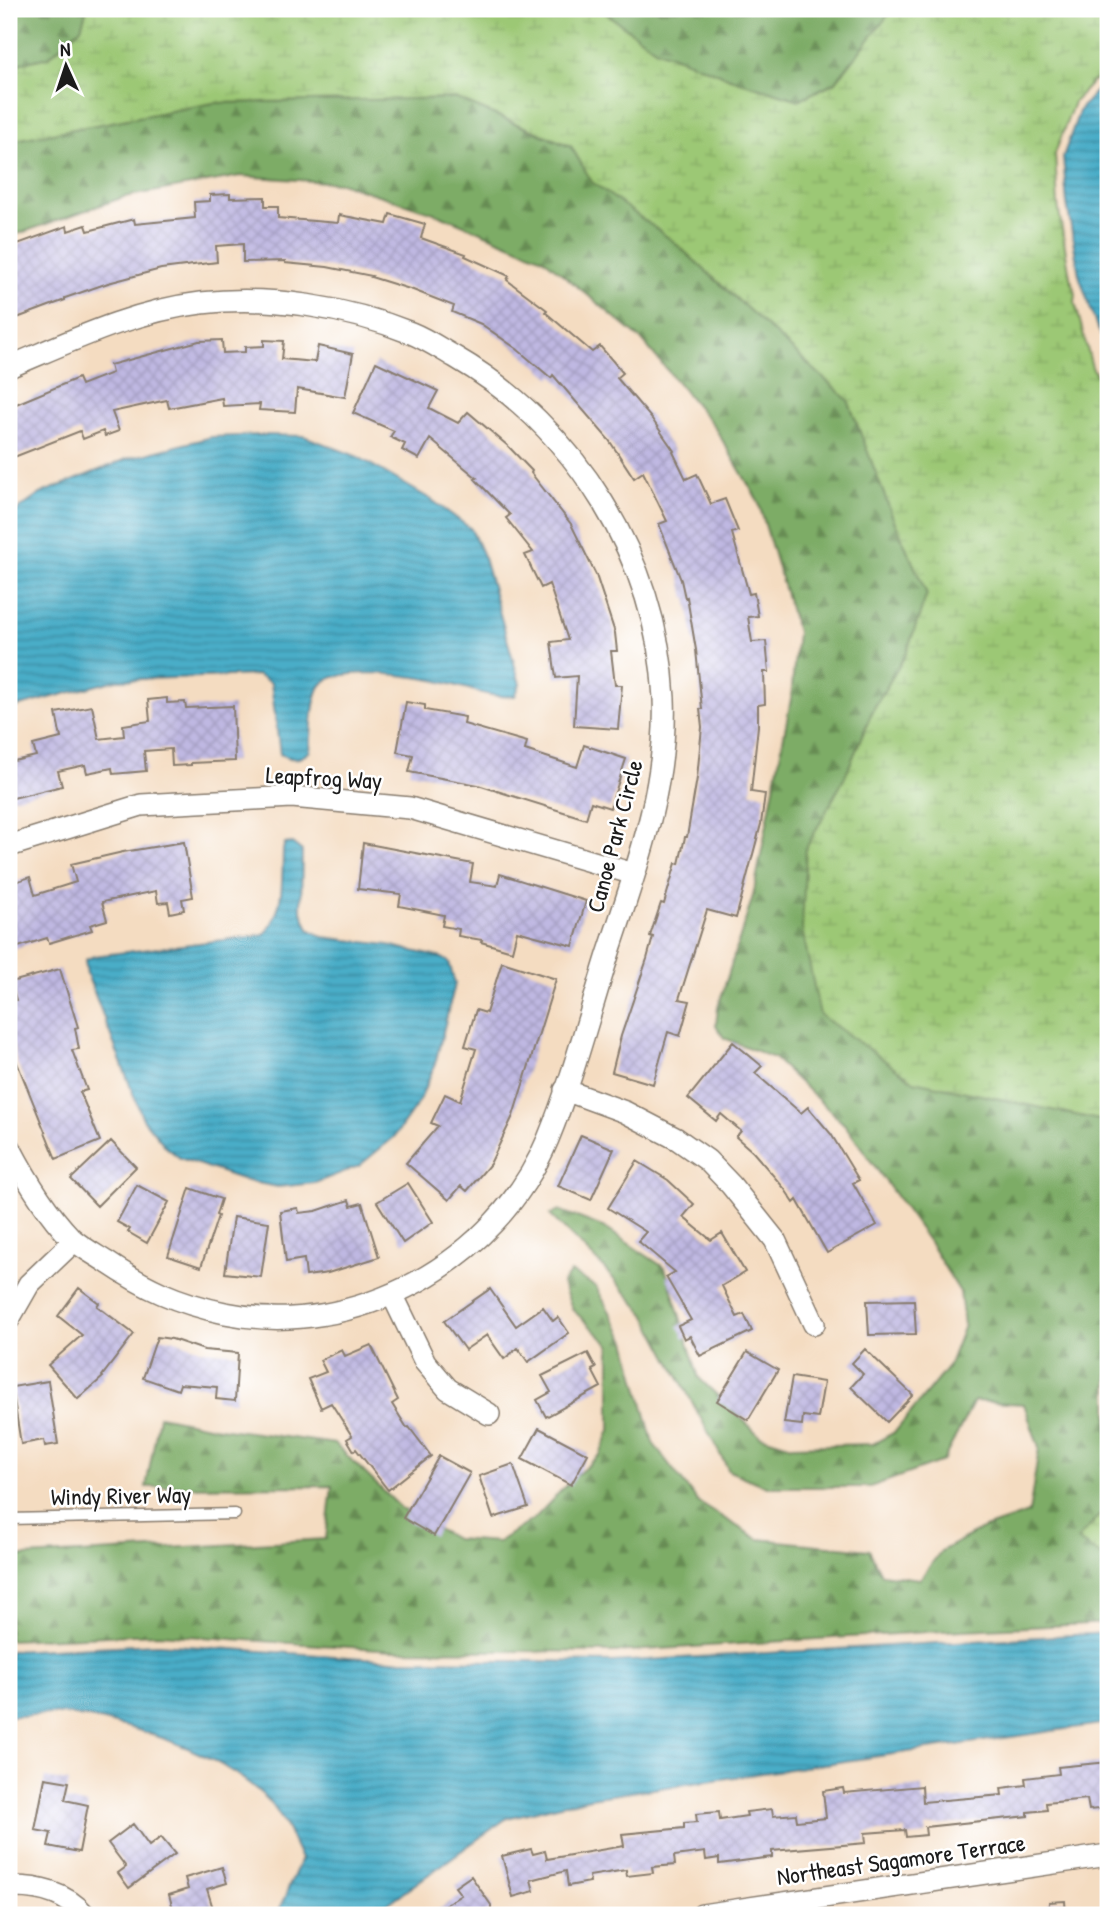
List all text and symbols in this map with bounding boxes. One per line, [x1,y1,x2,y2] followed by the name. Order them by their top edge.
[32,32,102,102] north arrow
[59,36,71,62] text: N
[578,756,650,916] street label: Canoe Park Circle
[265,758,383,796] street label: Leapfrog Way
[50,1478,192,1512] street label: Windy River Way
[775,1826,1028,1892] street label: Northeast Sagamore Terrace

